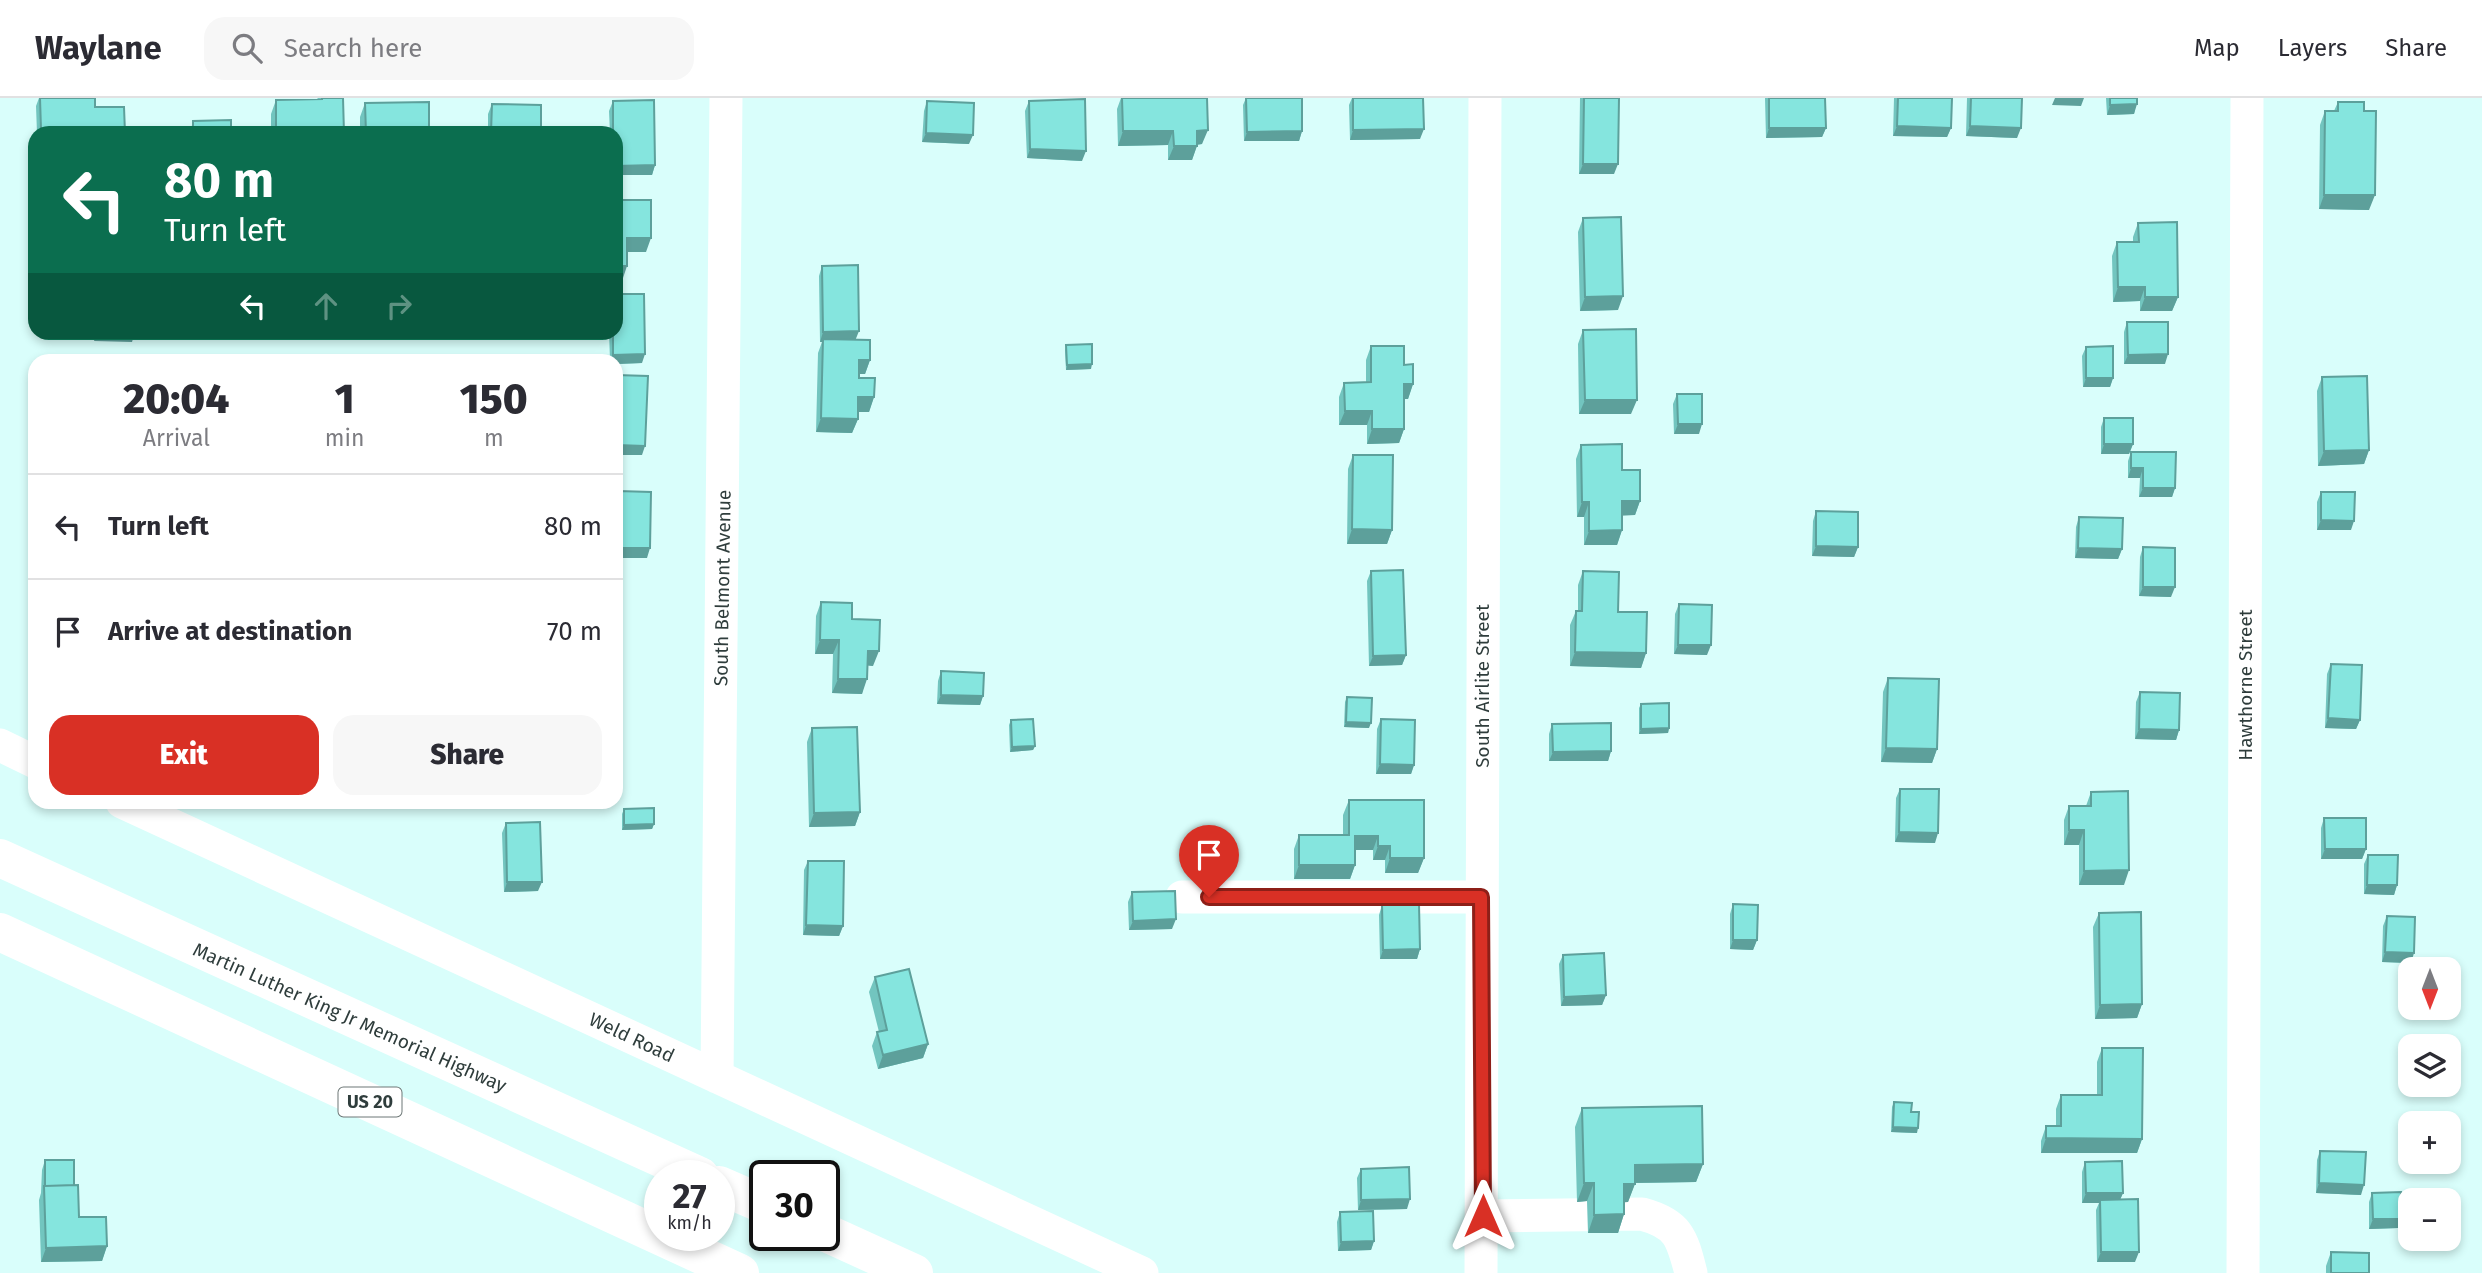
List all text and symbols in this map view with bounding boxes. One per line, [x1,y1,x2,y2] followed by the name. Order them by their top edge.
[204,17,694,80] search box
[35,28,162,68] text: Waylane
[228,29,266,67] icon: search
[284,33,423,64] text: Search here
[2194,34,2240,62] text: Map
[2278,34,2347,62] text: Layers
[2385,34,2447,62] text: Share
[164,151,274,210] text: 80 m
[49,154,140,245] icon: left
[164,211,286,249] text: Turn left
[234,287,272,325] icon: left
[307,287,345,325] icon: ahead
[380,287,418,325] icon: right
[123,374,229,424] text: 20:04
[335,374,355,424] text: 1
[460,374,528,424] text: 150
[143,424,210,452] text: Arrival
[325,424,365,452] text: min
[484,424,504,452] text: m
[709,490,736,686] street label: South Belmont Avenue
[49,508,87,546] icon: left
[108,511,209,542] text: Turn left
[544,511,602,542] text: 80 m
[1471,604,1494,768] street label: South Airlite Street
[2234,609,2257,761] street label: Hawthorne Street
[49,613,87,651] icon: arrive
[108,616,352,647] text: Arrive at destination
[547,616,602,647] text: 70 m
[49,715,319,795] button: Exit
[333,715,602,795] button: Share
[1179,825,1239,897] pin
[1190,836,1228,874] icon: arrive
[190,938,511,1097] street label: Martin Luther King Jr Memorial Highway
[2398,957,2460,1020] north arrow
[2398,957,2461,1251] map controls
[585,1008,678,1067] street label: Weld Road
[2398,1034,2461,1097] button: layers
[338,1087,402,1116] road number: US 20
[2398,1111,2461,1174] button: +
[749,1160,840,1251] speed limit sign: 30
[672,1175,707,1217] text: 27
[1446,1179,1520,1253] position arrow
[2398,1188,2461,1251] button: −
[667,1212,712,1234] text: km/h

